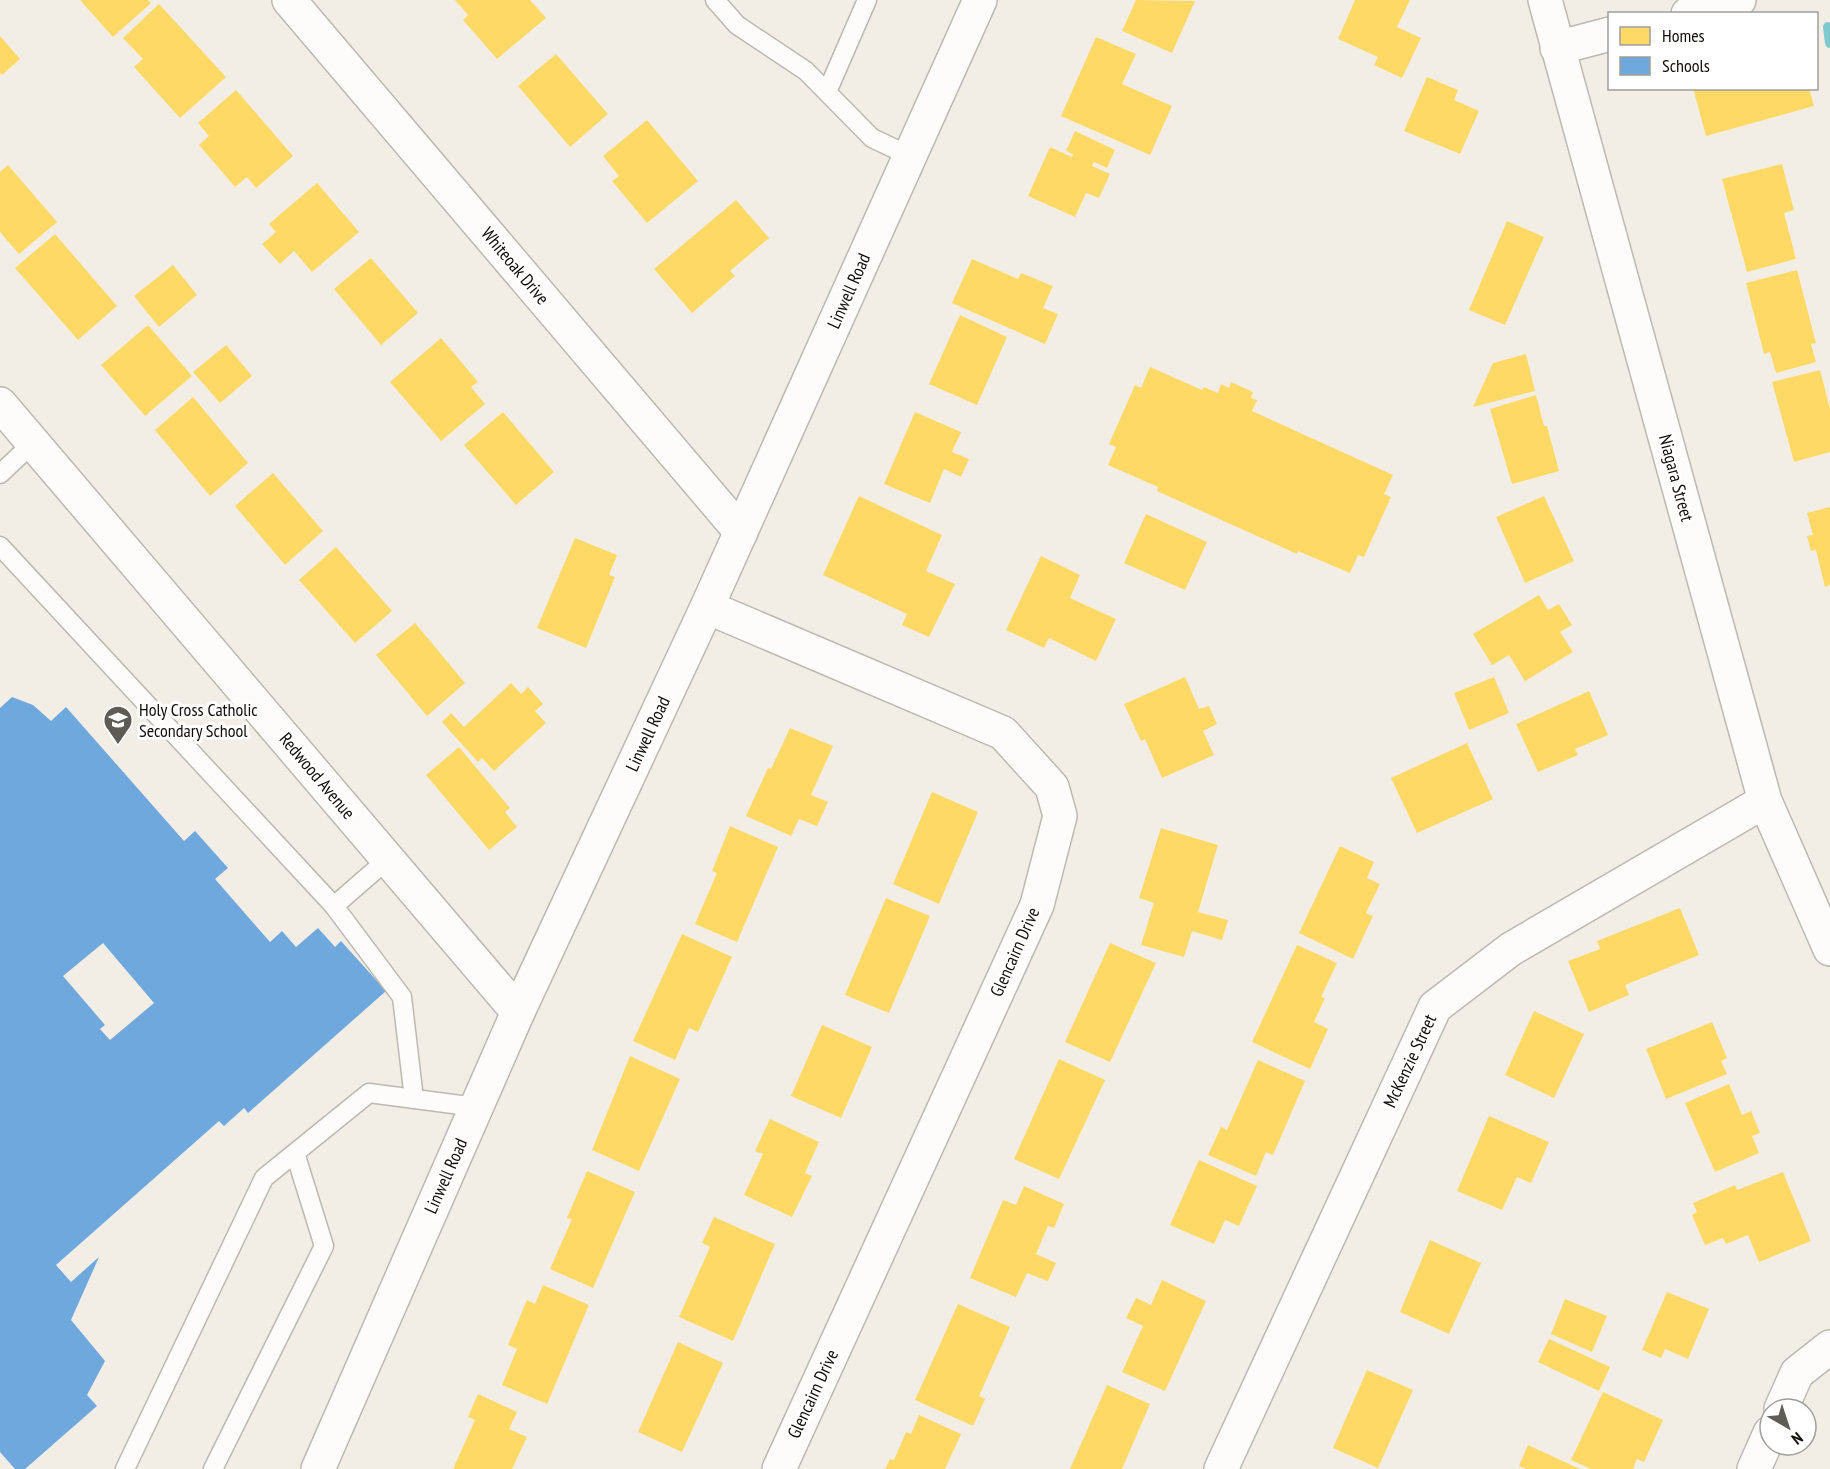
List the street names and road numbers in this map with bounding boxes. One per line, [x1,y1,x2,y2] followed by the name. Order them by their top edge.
[476,222,554,309] street label: Whiteoak Drive
[822,250,875,332] street label: Linwell Road
[1654,432,1699,524] street label: Niagara Street
[620,693,675,775] street label: Linwell Road
[275,728,360,824] street label: Redwood Avenue
[985,904,1044,1000] street label: Glencairn Drive
[1378,1010,1441,1111] street label: McKenzie Street
[419,1135,472,1217] street label: Linwell Road
[782,1346,843,1442] street label: Glencairn Drive

